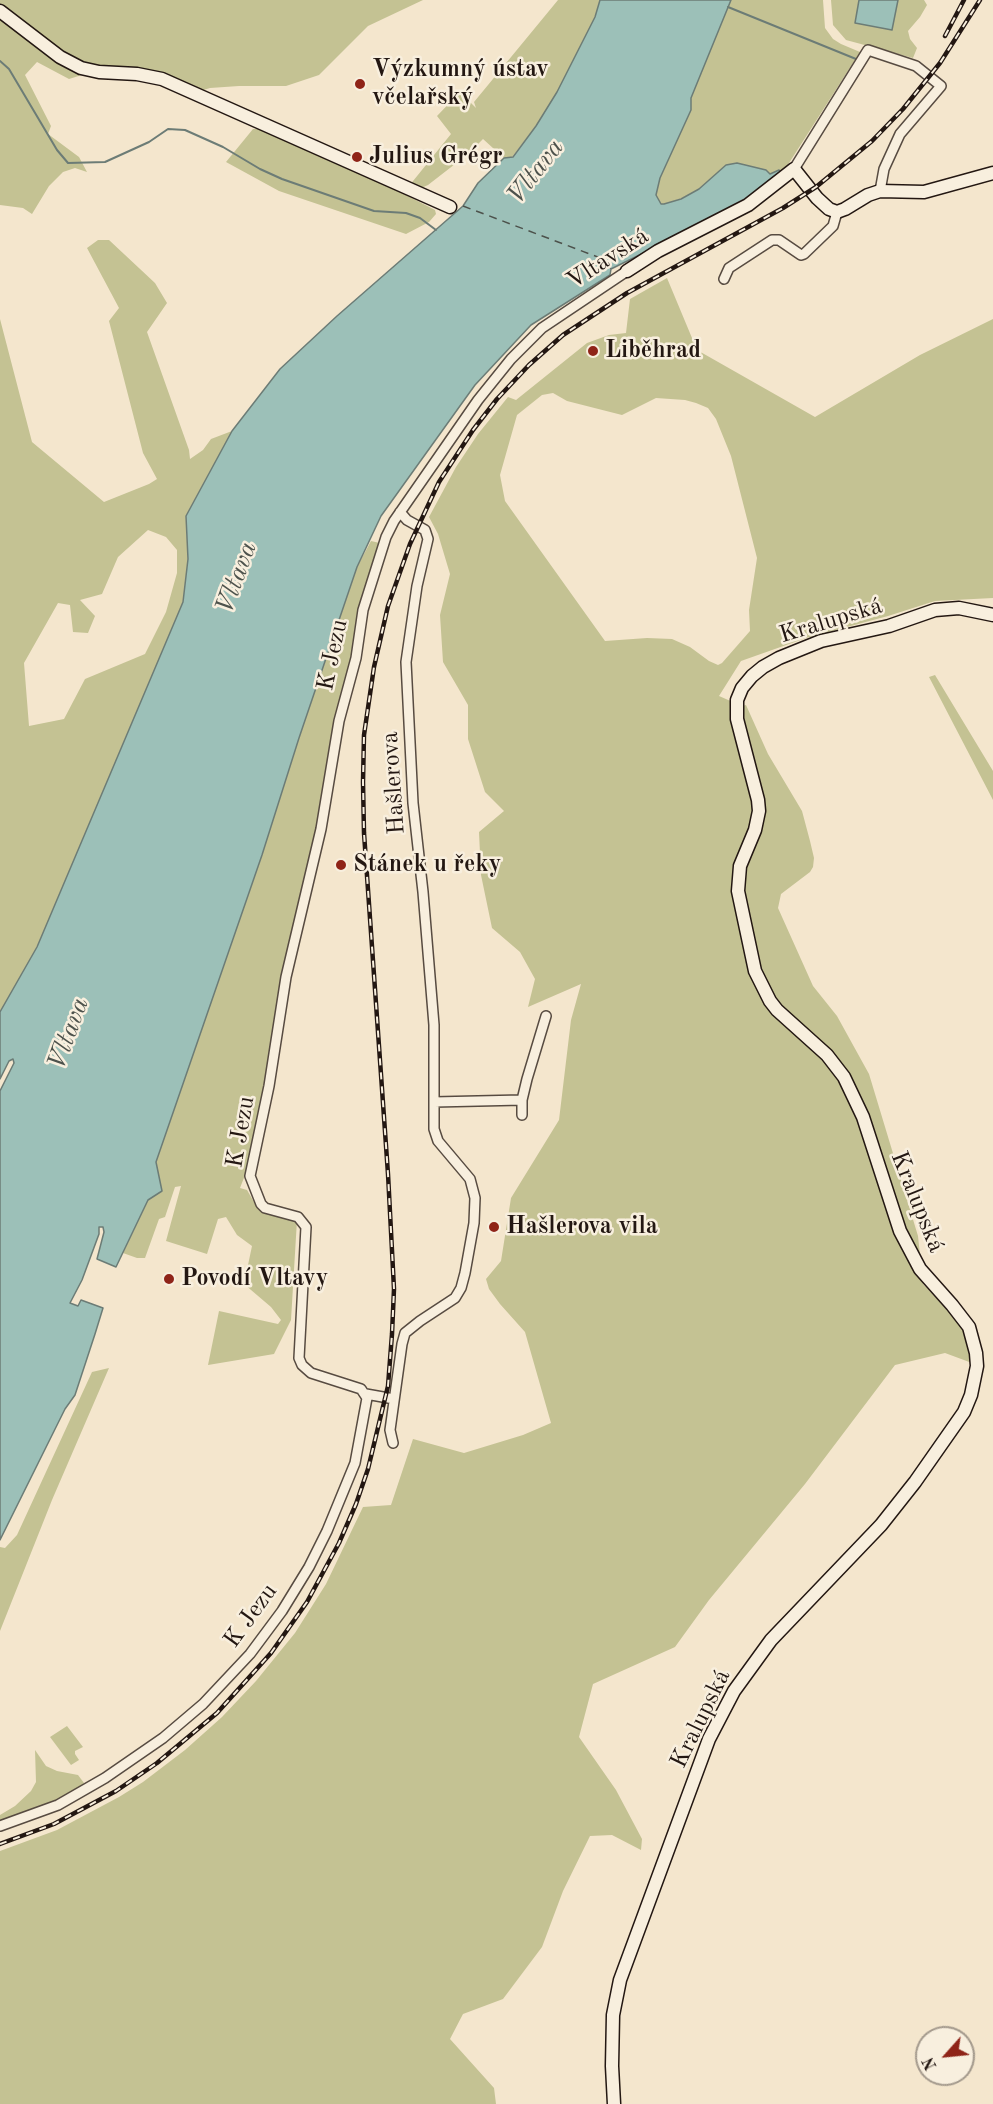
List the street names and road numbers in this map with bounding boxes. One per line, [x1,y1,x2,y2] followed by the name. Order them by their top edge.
[562,222,654,296] street label: Vltavská
[776,592,886,650] street label: Kralupská
[311,617,355,693] street label: K Jezu
[376,730,412,836] street label: Hašlerova
[221,1094,261,1170] street label: K Jezu
[884,1147,950,1257] street label: Kralupská
[218,1578,284,1654] street label: K Jezu
[665,1665,737,1773] street label: Kralupská

